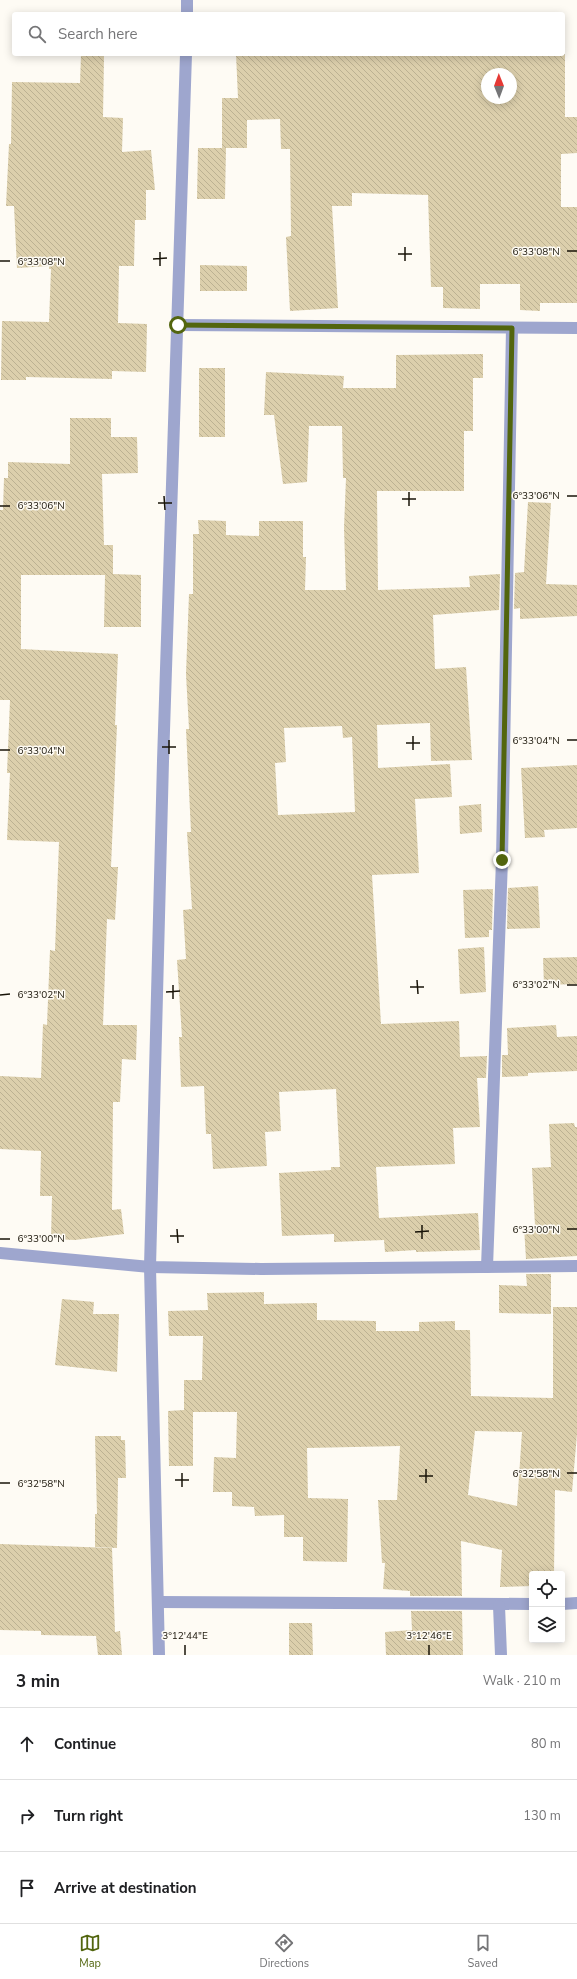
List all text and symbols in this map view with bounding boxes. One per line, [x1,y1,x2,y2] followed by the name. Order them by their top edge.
[12,12,565,56] search box
[26,23,48,45] icon: search
[58,24,138,44] text: Search here
[481,68,517,104] north arrow
[512,245,560,259] text: 6°33'08"N
[17,255,65,269] text: 6°33'08"N
[169,316,187,334] route start
[512,489,560,503] text: 6°33'06"N
[17,499,65,513] text: 6°33'06"N
[512,734,560,748] text: 6°33'04"N
[17,744,65,758] text: 6°33'04"N
[493,851,511,869] route end
[512,978,560,992] text: 6°33'02"N
[17,988,65,1002] text: 6°33'02"N
[512,1223,560,1237] text: 6°33'00"N
[17,1232,65,1246] text: 6°33'00"N
[512,1467,560,1481] text: 6°32'58"N
[17,1477,65,1491] text: 6°32'58"N
[529,1571,565,1643] map controls
[529,1571,565,1607] button: locate
[529,1607,565,1643] button: layers
[162,1629,208,1643] text: 3°12'44"E
[406,1629,452,1643] text: 3°12'46"E
[16,1670,60,1693] text: 3 min
[483,1672,561,1690] text: Walk · 210 m
[16,1733,38,1755] icon: ahead
[54,1734,116,1754] text: Continue
[531,1735,561,1753] text: 80 m
[16,1805,38,1827] icon: right
[54,1806,123,1826] text: Turn right
[523,1807,561,1825] text: 130 m
[16,1877,38,1899] icon: arrive
[54,1878,197,1898] text: Arrive at destination
[79,1932,101,1971] tab: Map
[259,1932,309,1971] tab: Directions
[467,1932,498,1971] tab: Saved

